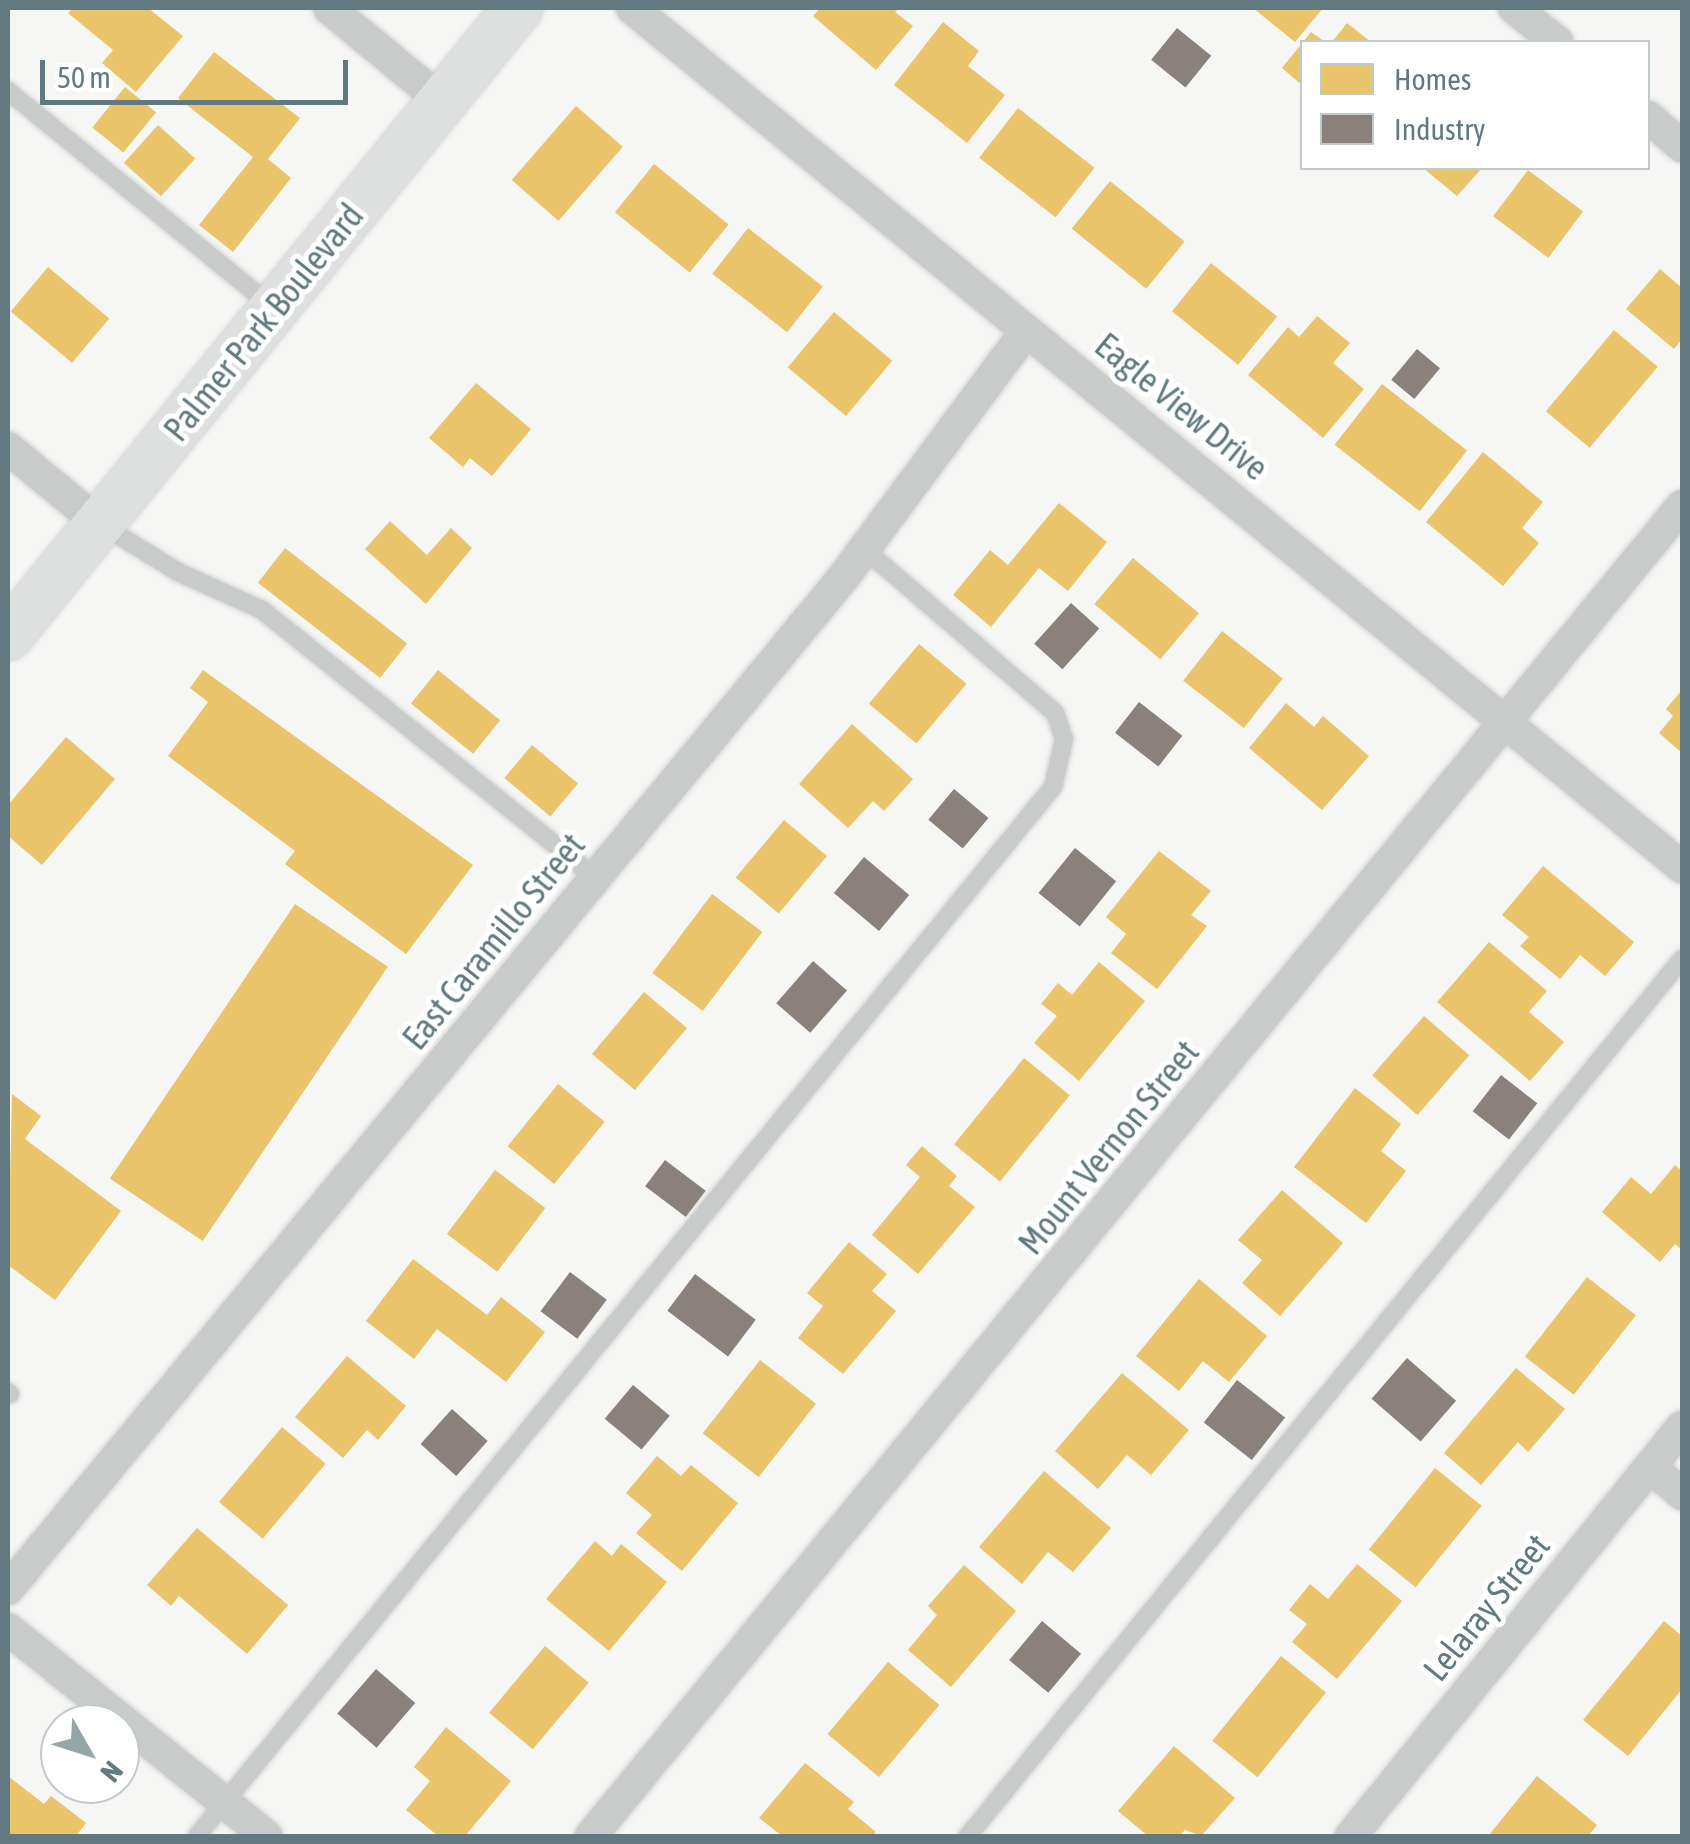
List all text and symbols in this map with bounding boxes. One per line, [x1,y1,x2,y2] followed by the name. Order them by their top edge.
[45,40,352,102] scale bar
[1300,40,1650,170] legend
[57,60,111,94] text: 50 m
[1394,62,1471,96] text: Homes
[1394,112,1485,146] text: Industry
[154,195,372,449] street label: Palmer Park Boulevard
[1087,324,1277,488] street label: Eagle View Drive
[393,824,593,1058] street label: East Caramillo Street
[1009,1032,1207,1262] street label: Mount Vernon Street
[1414,1525,1558,1689] street label: Lelaray Street
[40,1704,140,1804] north arrow
[94,1755,129,1788] text: N

